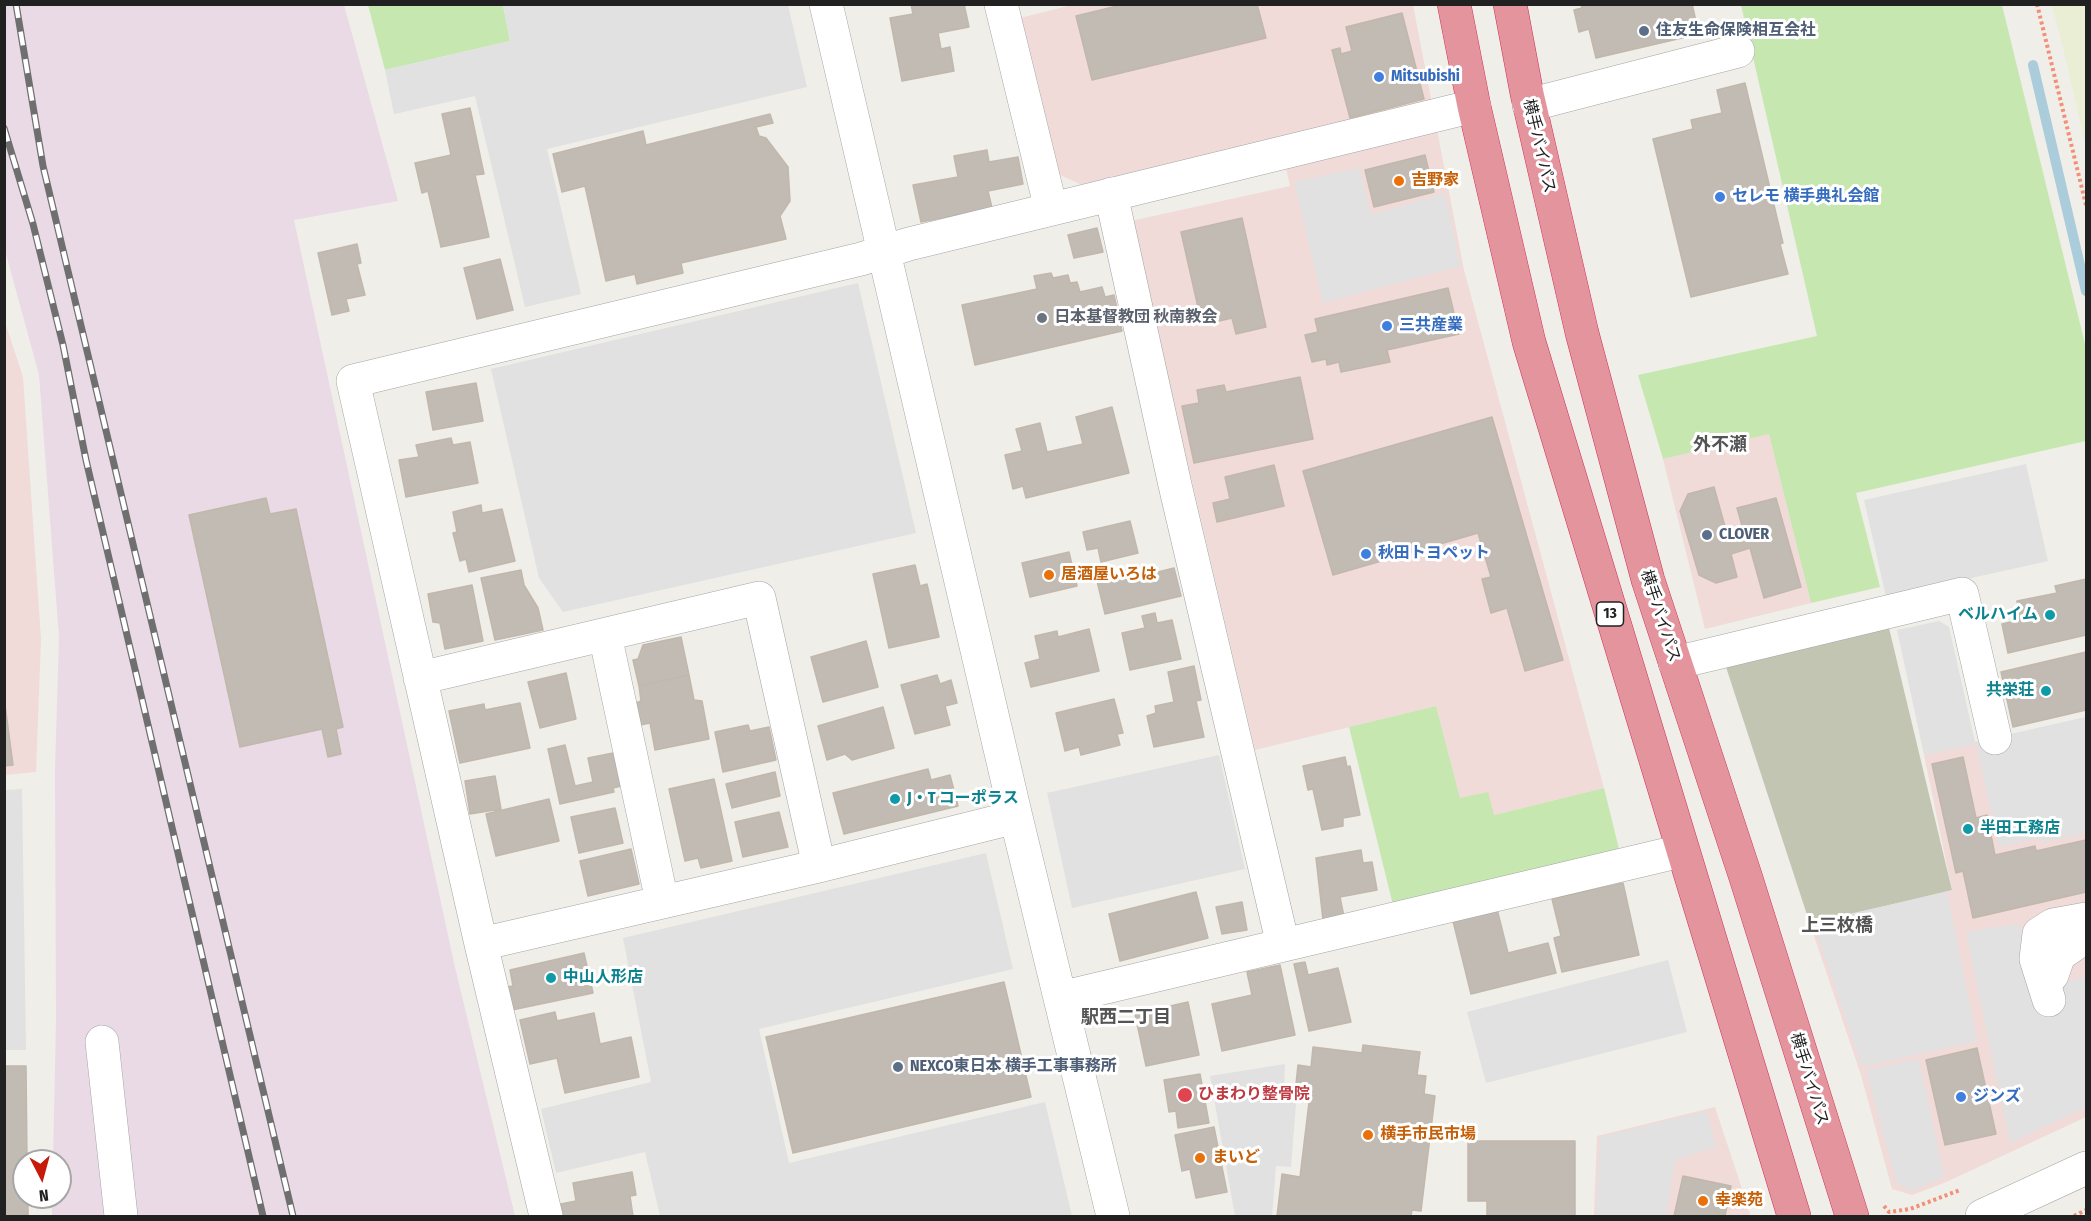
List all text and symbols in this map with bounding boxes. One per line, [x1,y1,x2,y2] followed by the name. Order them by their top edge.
[1656,21,1816,41] place label: 住友生命保険相互会社
[1637,24,1651,38] marker: 住友生命保険相互会社
[1391,67,1460,87] place label: Mitsubishi
[1372,70,1386,84] marker: Mitsubishi
[1519,97,1559,195] street label: 横手バイパス
[1411,171,1459,191] place label: 吉野家
[1392,174,1406,188] marker: 吉野家
[1732,187,1879,207] place label: セレモ 横手典礼会館
[1713,190,1727,204] marker: セレモ 横手典礼会館
[1054,308,1217,328] place label: 日本基督教団 秋南教会
[1035,311,1049,325] marker: 日本基督教団 秋南教会
[1399,316,1463,336] place label: 三共産業
[1380,319,1394,333] marker: 三共産業
[1693,434,1747,456] district label: 外不瀬
[1719,525,1769,545] place label: CLOVER
[1700,528,1714,542] marker: CLOVER
[1378,544,1490,564] place label: 秋田トヨペット
[1359,547,1373,561] marker: 秋田トヨペット
[1061,565,1157,585] place label: 居酒屋いろは
[1636,567,1684,665] street label: 横手バイパス
[1042,568,1056,582] marker: 居酒屋いろは
[1596,602,1624,626] road number: 13
[1958,605,2038,625] place label: ベルハイム
[2043,608,2057,622] marker: ベルハイム
[1986,681,2034,701] place label: 共栄荘
[2039,684,2053,698] marker: 共栄荘
[907,789,1019,809] place label: J・T コーポラス
[888,792,902,806] marker: J・T コーポラス
[1980,819,2060,839] place label: 半田工務店
[1961,822,1975,836] marker: 半田工務店
[1801,915,1873,937] district label: 上三枚橋
[563,968,643,988] place label: 中山人形店
[544,971,558,985] marker: 中山人形店
[1081,1007,1171,1029] district label: 駅西二丁目
[1786,1030,1832,1128] street label: 横手バイパス
[910,1057,1117,1077] place label: NEXCO東日本 横手工事事務所
[891,1060,905,1074] marker: NEXCO東日本 横手工事事務所
[1198,1085,1310,1105] place label: ひまわり整骨院
[1176,1086,1194,1104] marker: ひまわり整骨院
[1973,1087,2021,1107] place label: ジンズ
[1954,1090,1968,1104] marker: ジンズ
[1380,1125,1476,1145] place label: 横手市民市場
[1361,1128,1375,1142] marker: 横手市民市場
[1212,1148,1260,1168] place label: まいど
[12,1149,72,1209] north arrow
[1193,1151,1207,1165] marker: まいど
[38,1185,49,1205] text: N
[1715,1191,1763,1211] place label: 幸楽苑
[1696,1194,1710,1208] marker: 幸楽苑

